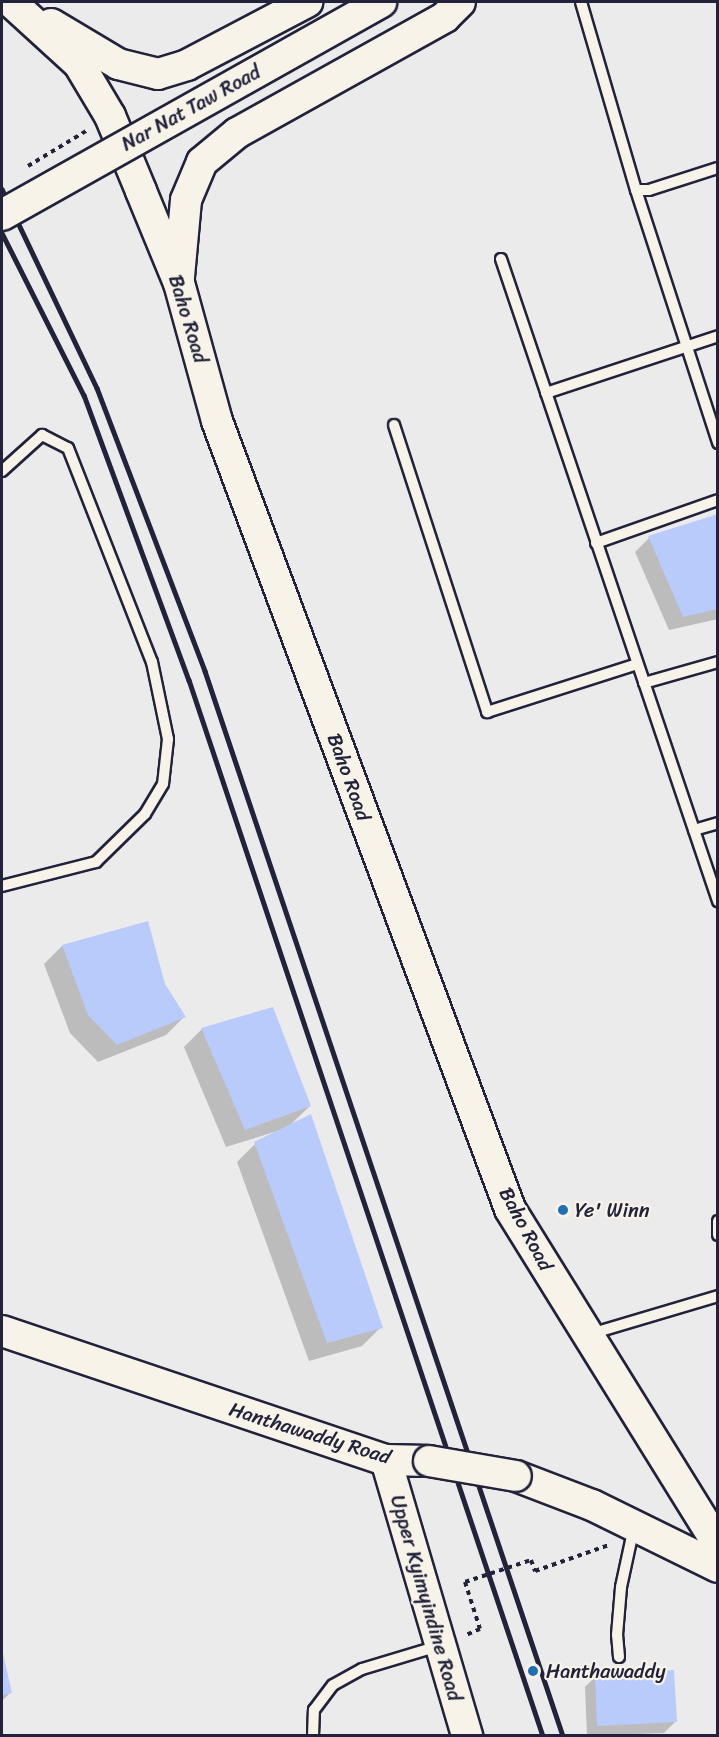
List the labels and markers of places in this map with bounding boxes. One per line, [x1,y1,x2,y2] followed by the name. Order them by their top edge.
[575,1198,649,1222] place label: Ye' Winn
[556,1203,570,1217] marker: Ye' Winn
[546,1659,666,1683] place label: Hanthawaddy
[524,1662,542,1680] marker: Hanthawaddy

